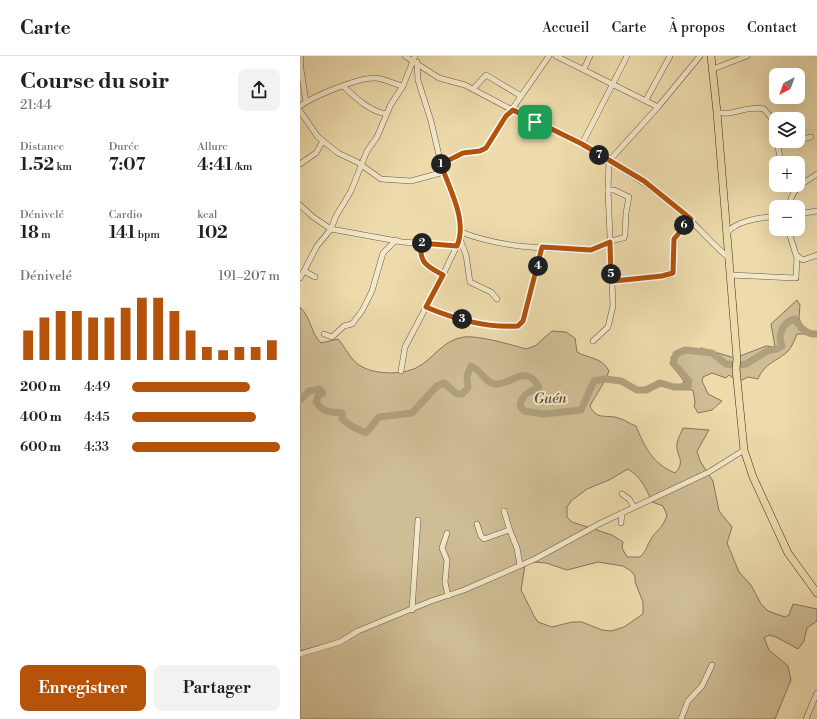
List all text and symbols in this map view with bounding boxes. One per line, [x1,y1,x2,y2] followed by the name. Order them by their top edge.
[20,16,71,40] text: Carte
[542,19,589,37] text: Accueil
[611,19,646,37] text: Carte
[668,19,725,37] text: À propos
[747,19,797,37] text: Contact
[20,68,169,95] text: Course du soir
[769,68,805,104] north arrow
[769,68,805,236] map controls
[238,69,280,111] button: share
[20,97,52,113] text: 21:44
[518,105,552,139] pin
[524,111,546,133] icon: arrive
[769,112,805,148] button: layers
[20,140,64,154] text: Distance
[109,140,139,154] text: Durée
[197,140,228,154] text: Allure
[589,145,609,165] pin: 7
[596,148,602,162] text: 7
[20,154,54,176] text: 1.52
[109,154,146,176] text: 7:07
[197,154,233,176] text: 4:41
[431,154,451,174] pin: 1
[769,156,805,192] button: +
[438,157,444,171] text: 1
[54,160,72,174] text: km
[233,160,252,174] text: /km
[769,200,805,236] button: −
[20,208,64,222] text: Dénivelé
[109,208,143,222] text: Cardio
[197,208,217,222] text: kcal
[674,215,694,235] pin: 6
[681,218,687,232] text: 6
[20,222,39,244] text: 18
[109,222,135,244] text: 141
[197,222,228,244] text: 102
[39,228,51,242] text: m
[135,228,160,242] text: bpm
[412,233,432,253] pin: 2
[419,236,425,250] text: 2
[528,256,548,276] pin: 4
[534,259,542,273] text: 4
[601,264,621,284] pin: 5
[608,267,614,281] text: 5
[20,268,72,284] text: Dénivelé
[218,268,280,284] text: 191–207 m
[452,309,472,329] pin: 3
[459,312,465,326] text: 3
[20,379,61,395] text: 200 m
[84,379,110,395] text: 4:49
[533,390,567,408] water label: Guén
[20,409,62,425] text: 400 m
[84,409,110,425] text: 4:45
[20,439,61,455] text: 600 m
[84,439,109,455] text: 4:33
[20,665,146,711] button: Enregistrer
[154,665,280,711] button: Partager

